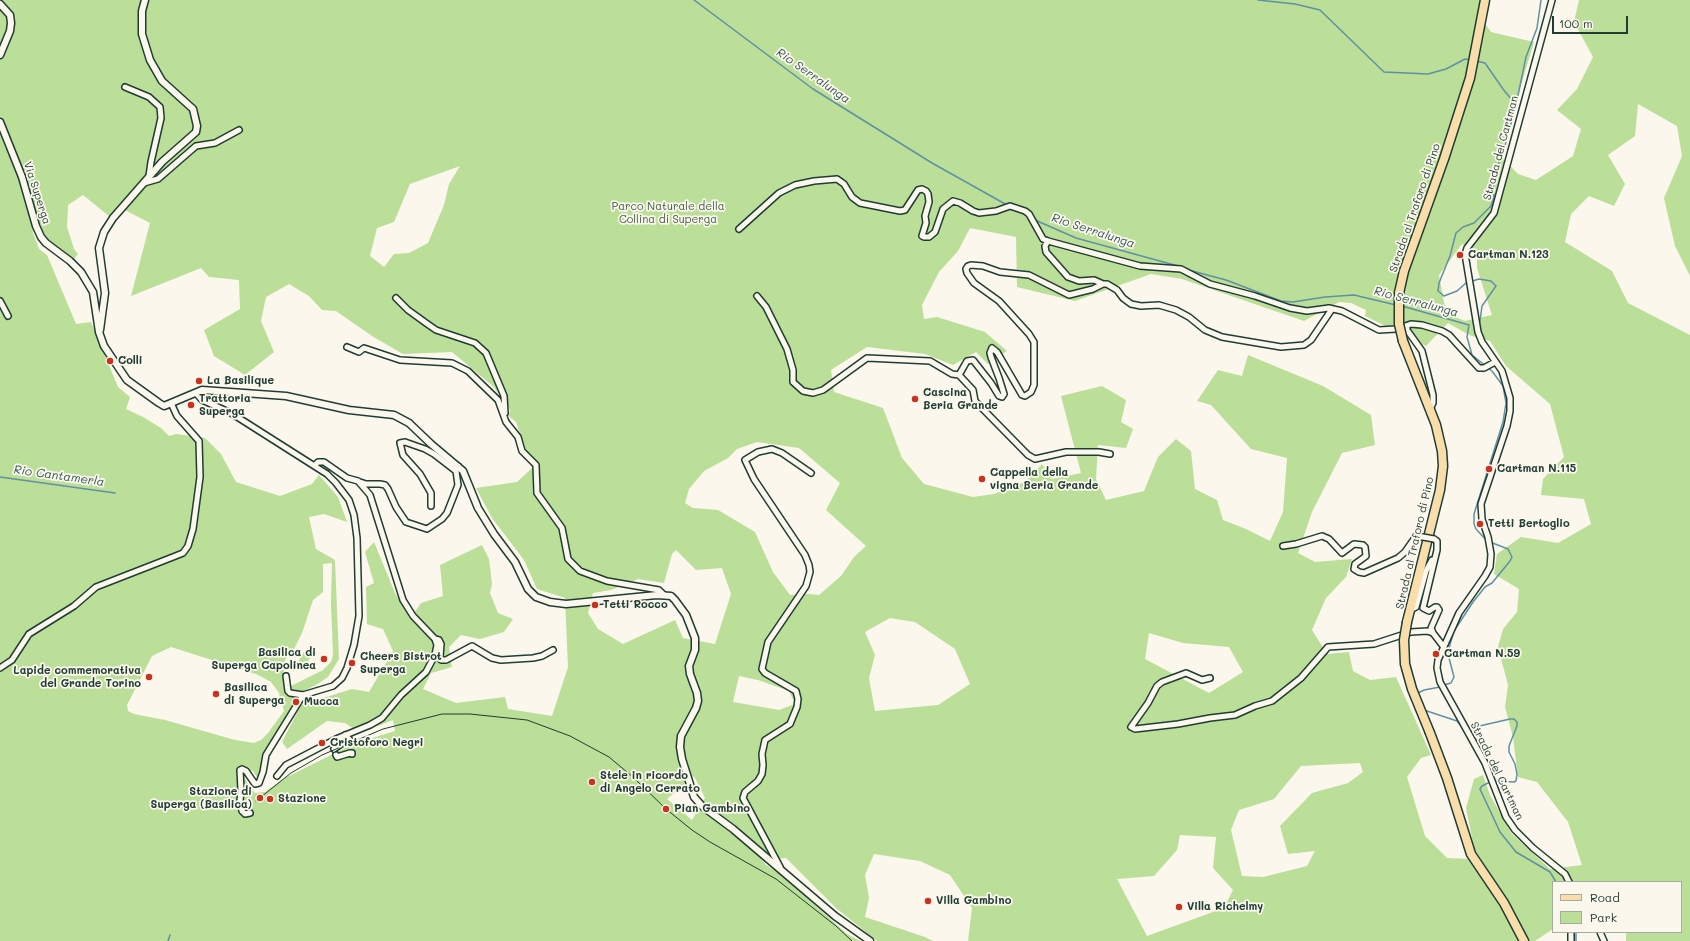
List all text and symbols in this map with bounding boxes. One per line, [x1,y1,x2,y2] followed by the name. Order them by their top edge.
[1554,8,1630,34] scale bar
[1559,15,1593,31] text: 100 m
[773,45,853,107] water label: Rio Serralunga
[1481,94,1521,202] street label: Strada del Cartman
[1387,142,1443,274] street label: Strada al Traforo di Pino
[21,160,53,226] street label: Via Superga
[611,200,725,226] park label: Parco Naturale della Collina di Superga
[1050,211,1136,251] water label: Rio Serralunga
[1468,248,1549,262] place label: Cartman N.123
[1455,250,1465,260] marker: Cartman N.123
[1372,284,1460,320] water label: Rio Serralunga
[118,354,142,368] place label: Colli
[105,356,115,366] marker: Colli
[207,374,274,388] place label: La Basilique
[194,376,204,386] marker: La Basilique
[923,386,998,412] place label: Cascina Beria Grande
[199,392,251,418] place label: Trattoria Superga
[910,394,920,404] marker: Cascina Beria Grande
[186,400,196,410] marker: Trattoria Superga
[1497,462,1576,476] place label: Cartman N.115
[13,463,105,489] water label: Rio Cantamerla
[1484,464,1494,474] marker: Cartman N.115
[990,466,1098,492] place label: Cappella della vigna Beria Grande
[977,474,987,484] marker: Cappella della vigna Beria Grande
[1393,476,1437,610] street label: Strada al Traforo di Pino
[1488,517,1570,531] place label: Tetti Bertoglio
[1475,519,1485,529] marker: Tetti Bertoglio
[603,598,668,612] place label: Tetti Rocco
[590,600,600,610] marker: Tetti Rocco
[211,646,316,672] place label: Basilica di Superga Capolinea
[1444,647,1520,661] place label: Cartman N.59
[1431,649,1441,659] marker: Cartman N.59
[360,650,442,676] place label: Cheers Bistrot Superga
[319,654,329,664] marker: Basilica di Superga Capolinea
[347,658,357,668] marker: Cheers Bistrot Superga
[13,664,141,690] place label: Lapide commemorativa del Grande Torino
[144,672,154,682] marker: Lapide commemorativa del Grande Torino
[224,681,284,707] place label: Basilica di Superga
[211,689,221,699] marker: Basilica di Superga
[304,695,339,709] place label: Mucca
[291,697,301,707] marker: Mucca
[1467,720,1527,822] street label: Strada del Cartman
[330,736,423,750] place label: Cristoforo Negri
[317,738,327,748] marker: Cristoforo Negri
[600,769,700,795] place label: Stele in ricordo di Angelo Cerrato
[587,777,597,787] marker: Stele in ricordo di Angelo Cerrato
[151,785,252,811] place label: Stazione di Superga (Basilica)
[278,792,326,806] place label: Stazione
[255,793,265,803] marker: Stazione di Superga (Basilica)
[265,794,275,804] marker: Stazione
[674,802,750,816] place label: Pian Gambino
[661,804,671,814] marker: Pian Gambino
[1552,881,1682,933] legend
[1590,889,1620,905] text: Road
[936,894,1011,908] place label: Villa Gambino
[923,896,933,906] marker: Villa Gambino
[1187,900,1263,914] place label: Villa Richelmy
[1174,902,1184,912] marker: Villa Richelmy
[1590,909,1617,925] text: Park

